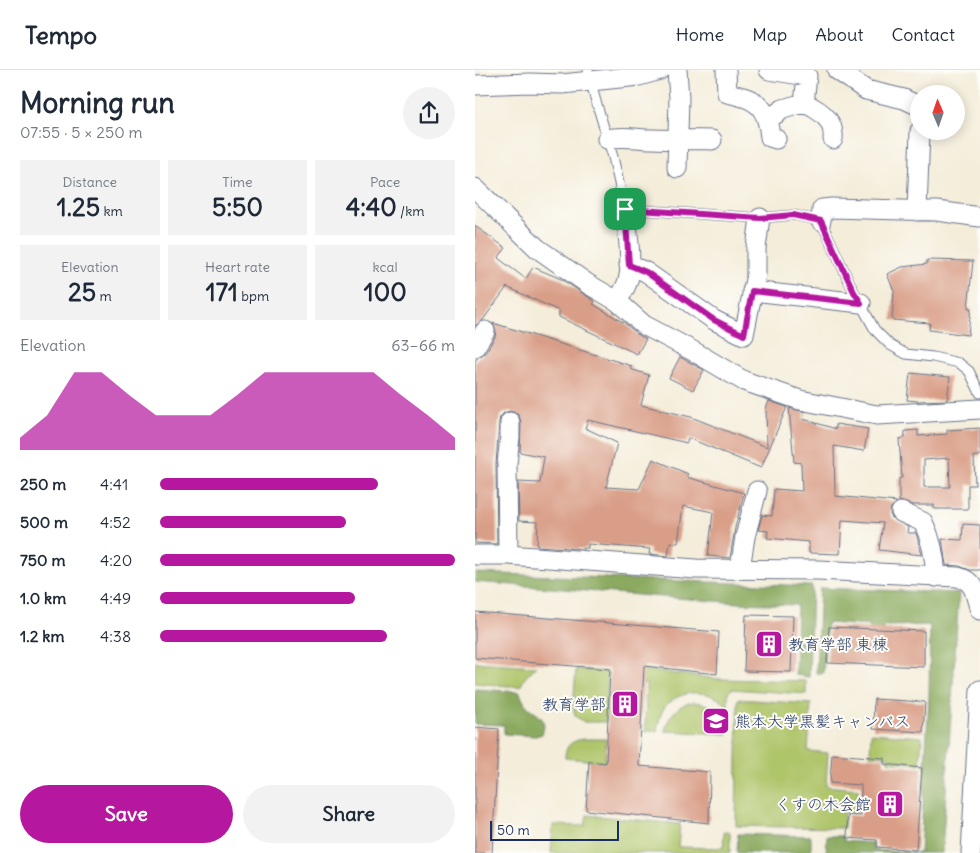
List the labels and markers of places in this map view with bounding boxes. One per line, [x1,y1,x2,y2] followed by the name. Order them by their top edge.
[604,188,646,230] pin
[754,629,784,659] building icon: 教育学部 東棟
[788,634,888,654] place label: 教育学部 東棟
[610,689,640,719] building icon: 教育学部
[542,694,606,714] place label: 教育学部
[701,706,731,736] school or university icon: 熊本大学黒髪キャンパス
[735,711,910,731] place label: 熊本大学黒髪キャンパス
[875,789,905,819] building icon: くすの木会館
[775,794,871,814] place label: くすの木会館

